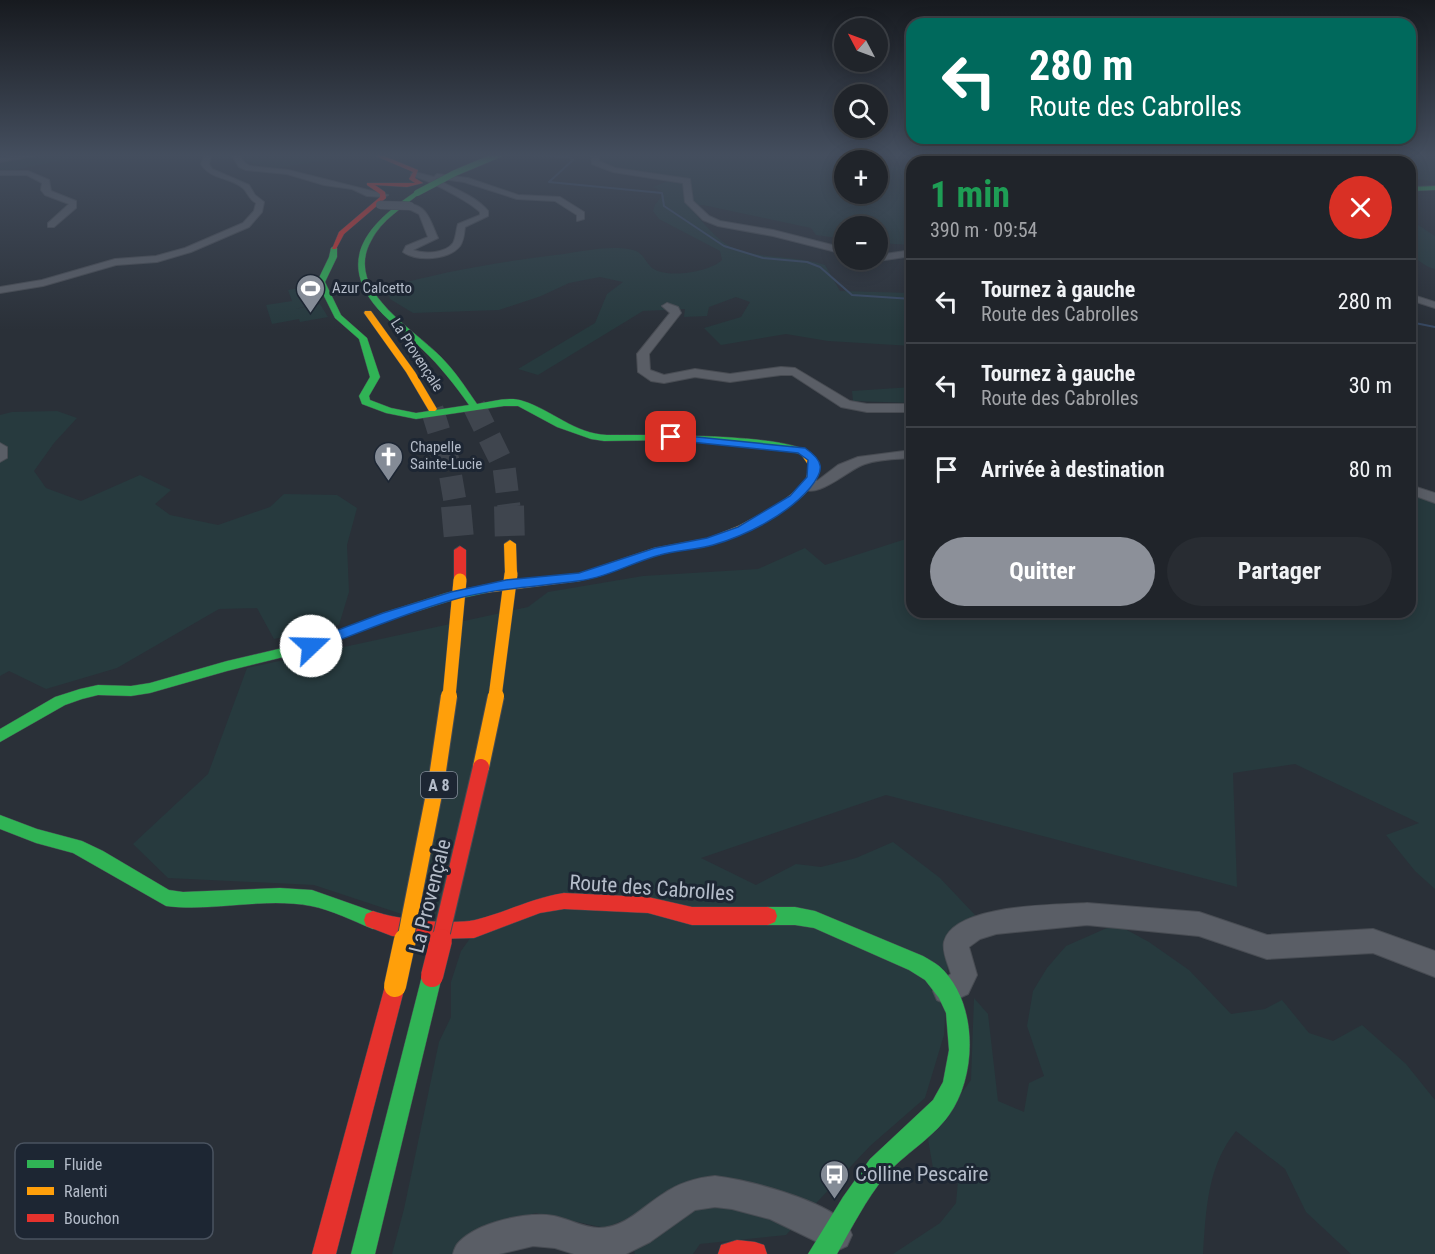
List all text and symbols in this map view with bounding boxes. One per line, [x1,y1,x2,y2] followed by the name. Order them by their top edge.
[834,18,888,72] north arrow
[834,18,888,270] map controls
[1029,41,1134,90] text: 280 m
[930,42,1008,120] icon: left
[834,84,888,138] button: search
[1029,91,1242,123] text: Route des Cabrolles
[834,150,888,204] button: +
[930,174,1010,216] text: 1 min
[1329,176,1392,239] button: close
[834,216,888,270] button: −
[930,218,1037,242] text: 390 m · 09:54
[295,272,327,314] sports icon: Azur Calcetto
[981,277,1135,302] text: Tournez à gauche
[332,279,412,297] place label: Azur Calcetto
[930,285,963,318] icon: left
[1338,289,1392,314] text: 280 m
[981,302,1139,326] text: Route des Cabrolles
[387,315,447,395] street label: La Provençale
[981,361,1135,386] text: Tournez à gauche
[930,369,963,402] icon: left
[1349,373,1392,398] text: 30 m
[981,386,1139,410] text: Route des Cabrolles
[645,411,696,462] pin
[654,420,687,453] icon: arrive
[410,438,482,473] place label: Chapelle Sainte-Lucie
[373,440,405,482] church icon: Chapelle Sainte-Lucie
[930,453,963,486] icon: arrive
[981,457,1165,482] text: Arrivée à destination
[1349,457,1392,482] text: 80 m
[930,537,1155,606] button: Quitter
[1167,537,1392,606] button: Partager
[279,614,343,678] position arrow
[421,772,457,798] road number: A 8
[404,836,456,955] street label: La Provençale
[569,870,735,906] street label: Route des Cabrolles
[15,1143,213,1239] legend
[64,1155,102,1174] text: Fluide
[818,1158,850,1200] bus stop icon: Colline Pescaïre
[855,1162,989,1186] place label: Colline Pescaïre
[64,1182,107,1201] text: Ralenti
[64,1209,119,1228] text: Bouchon

